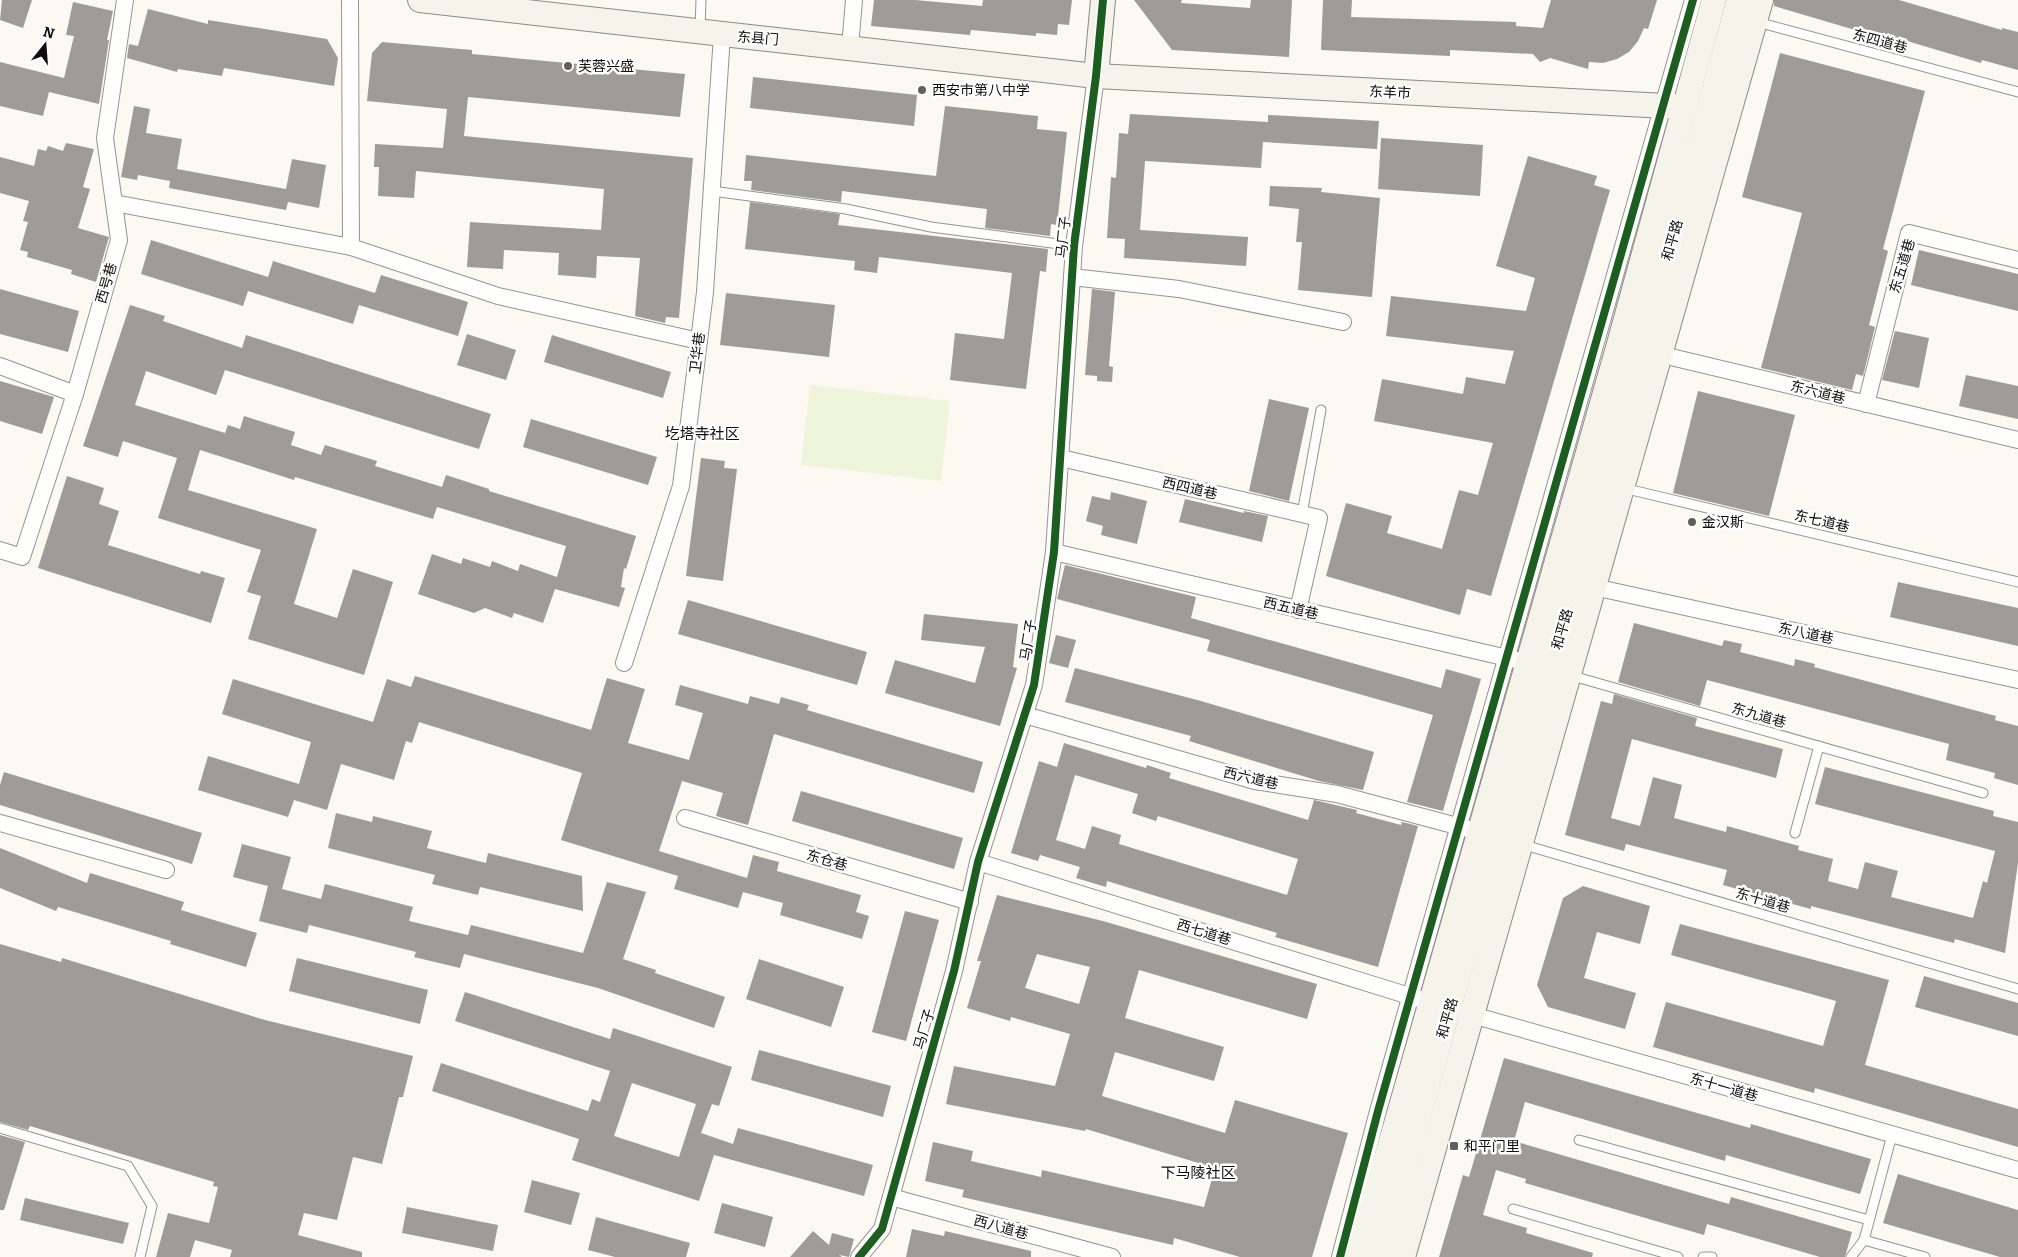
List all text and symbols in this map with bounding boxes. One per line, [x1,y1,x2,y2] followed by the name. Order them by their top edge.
[20,20,70,70] north arrow
[41,23,56,43] text: N
[1851,26,1909,57] street label: 东四道巷
[736,28,780,49] street label: 东县门
[578,58,634,75] place label: 芙蓉兴盛
[562,60,574,72] marker: 芙蓉兴盛
[932,82,1030,99] place label: 西安市第八中学
[1369,83,1411,102] street label: 东羊市
[916,84,928,96] marker: 西安市第八中学
[1053,215,1074,259] street label: 马厂子
[1659,218,1686,263] street label: 和平路
[1886,237,1919,295] street label: 东五道巷
[93,261,120,306] street label: 西号巷
[687,331,708,375] street label: 卫华巷
[1789,377,1847,408] street label: 东六道巷
[664,425,740,443] district label: 圪塔寺社区
[1161,474,1219,503] street label: 西四道巷
[1793,507,1851,536] street label: 东七道巷
[1702,514,1744,531] place label: 金汉斯
[1686,516,1698,528] marker: 金汉斯
[1262,594,1320,623] street label: 西五道巷
[1549,607,1576,652] street label: 和平路
[1017,618,1040,662] street label: 马厂子
[1777,619,1835,648] street label: 东八道巷
[1730,700,1788,731] street label: 东九道巷
[1222,764,1280,793] street label: 西六道巷
[804,847,849,874] street label: 东仓巷
[1734,885,1792,916] street label: 东十道巷
[1175,916,1233,949] street label: 西七道巷
[1434,996,1461,1041] street label: 和平路
[911,1007,938,1052] street label: 马厂子
[1688,1070,1760,1105] street label: 东十一道巷
[1464,1138,1520,1155] place label: 和平门里
[1448,1140,1460,1152] marker: 和平门里
[1160,1164,1236,1182] district label: 下马陵社区
[972,1212,1030,1243] street label: 西八道巷

